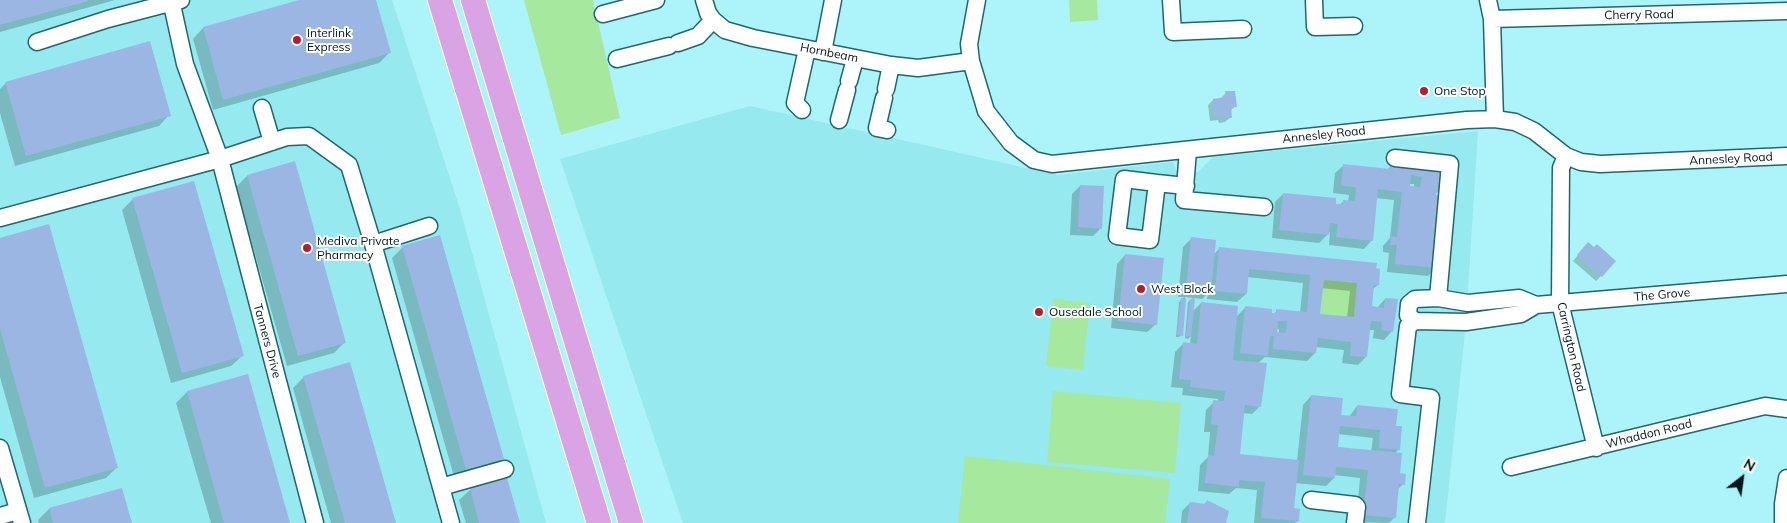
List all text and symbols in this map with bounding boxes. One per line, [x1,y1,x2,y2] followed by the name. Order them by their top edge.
[1604,7,1674,23] street label: Cherry Road
[307,26,351,54] place label: Interlink Express
[291,34,303,46] marker: Interlink Express
[799,40,859,66] street label: Hornbeam
[1434,84,1486,98] place label: One Stop
[1418,85,1430,97] marker: One Stop
[1282,123,1366,147] street label: Annesley Road
[1689,150,1773,168] street label: Annesley Road
[317,234,399,262] place label: Mediva Private Pharmacy
[301,242,313,254] marker: Mediva Private Pharmacy
[1151,282,1213,296] place label: West Block
[1135,283,1147,295] marker: West Block
[1633,285,1691,305] street label: The Grove
[1554,301,1588,393] street label: Carrington Road
[250,302,284,380] street label: Tanners Drive
[1049,305,1142,319] place label: Ousedale School
[1033,306,1045,318] marker: Ousedale School
[1604,416,1694,452] street label: Whaddon Road
[1717,453,1767,503] north arrow
[1740,455,1759,475] text: N

